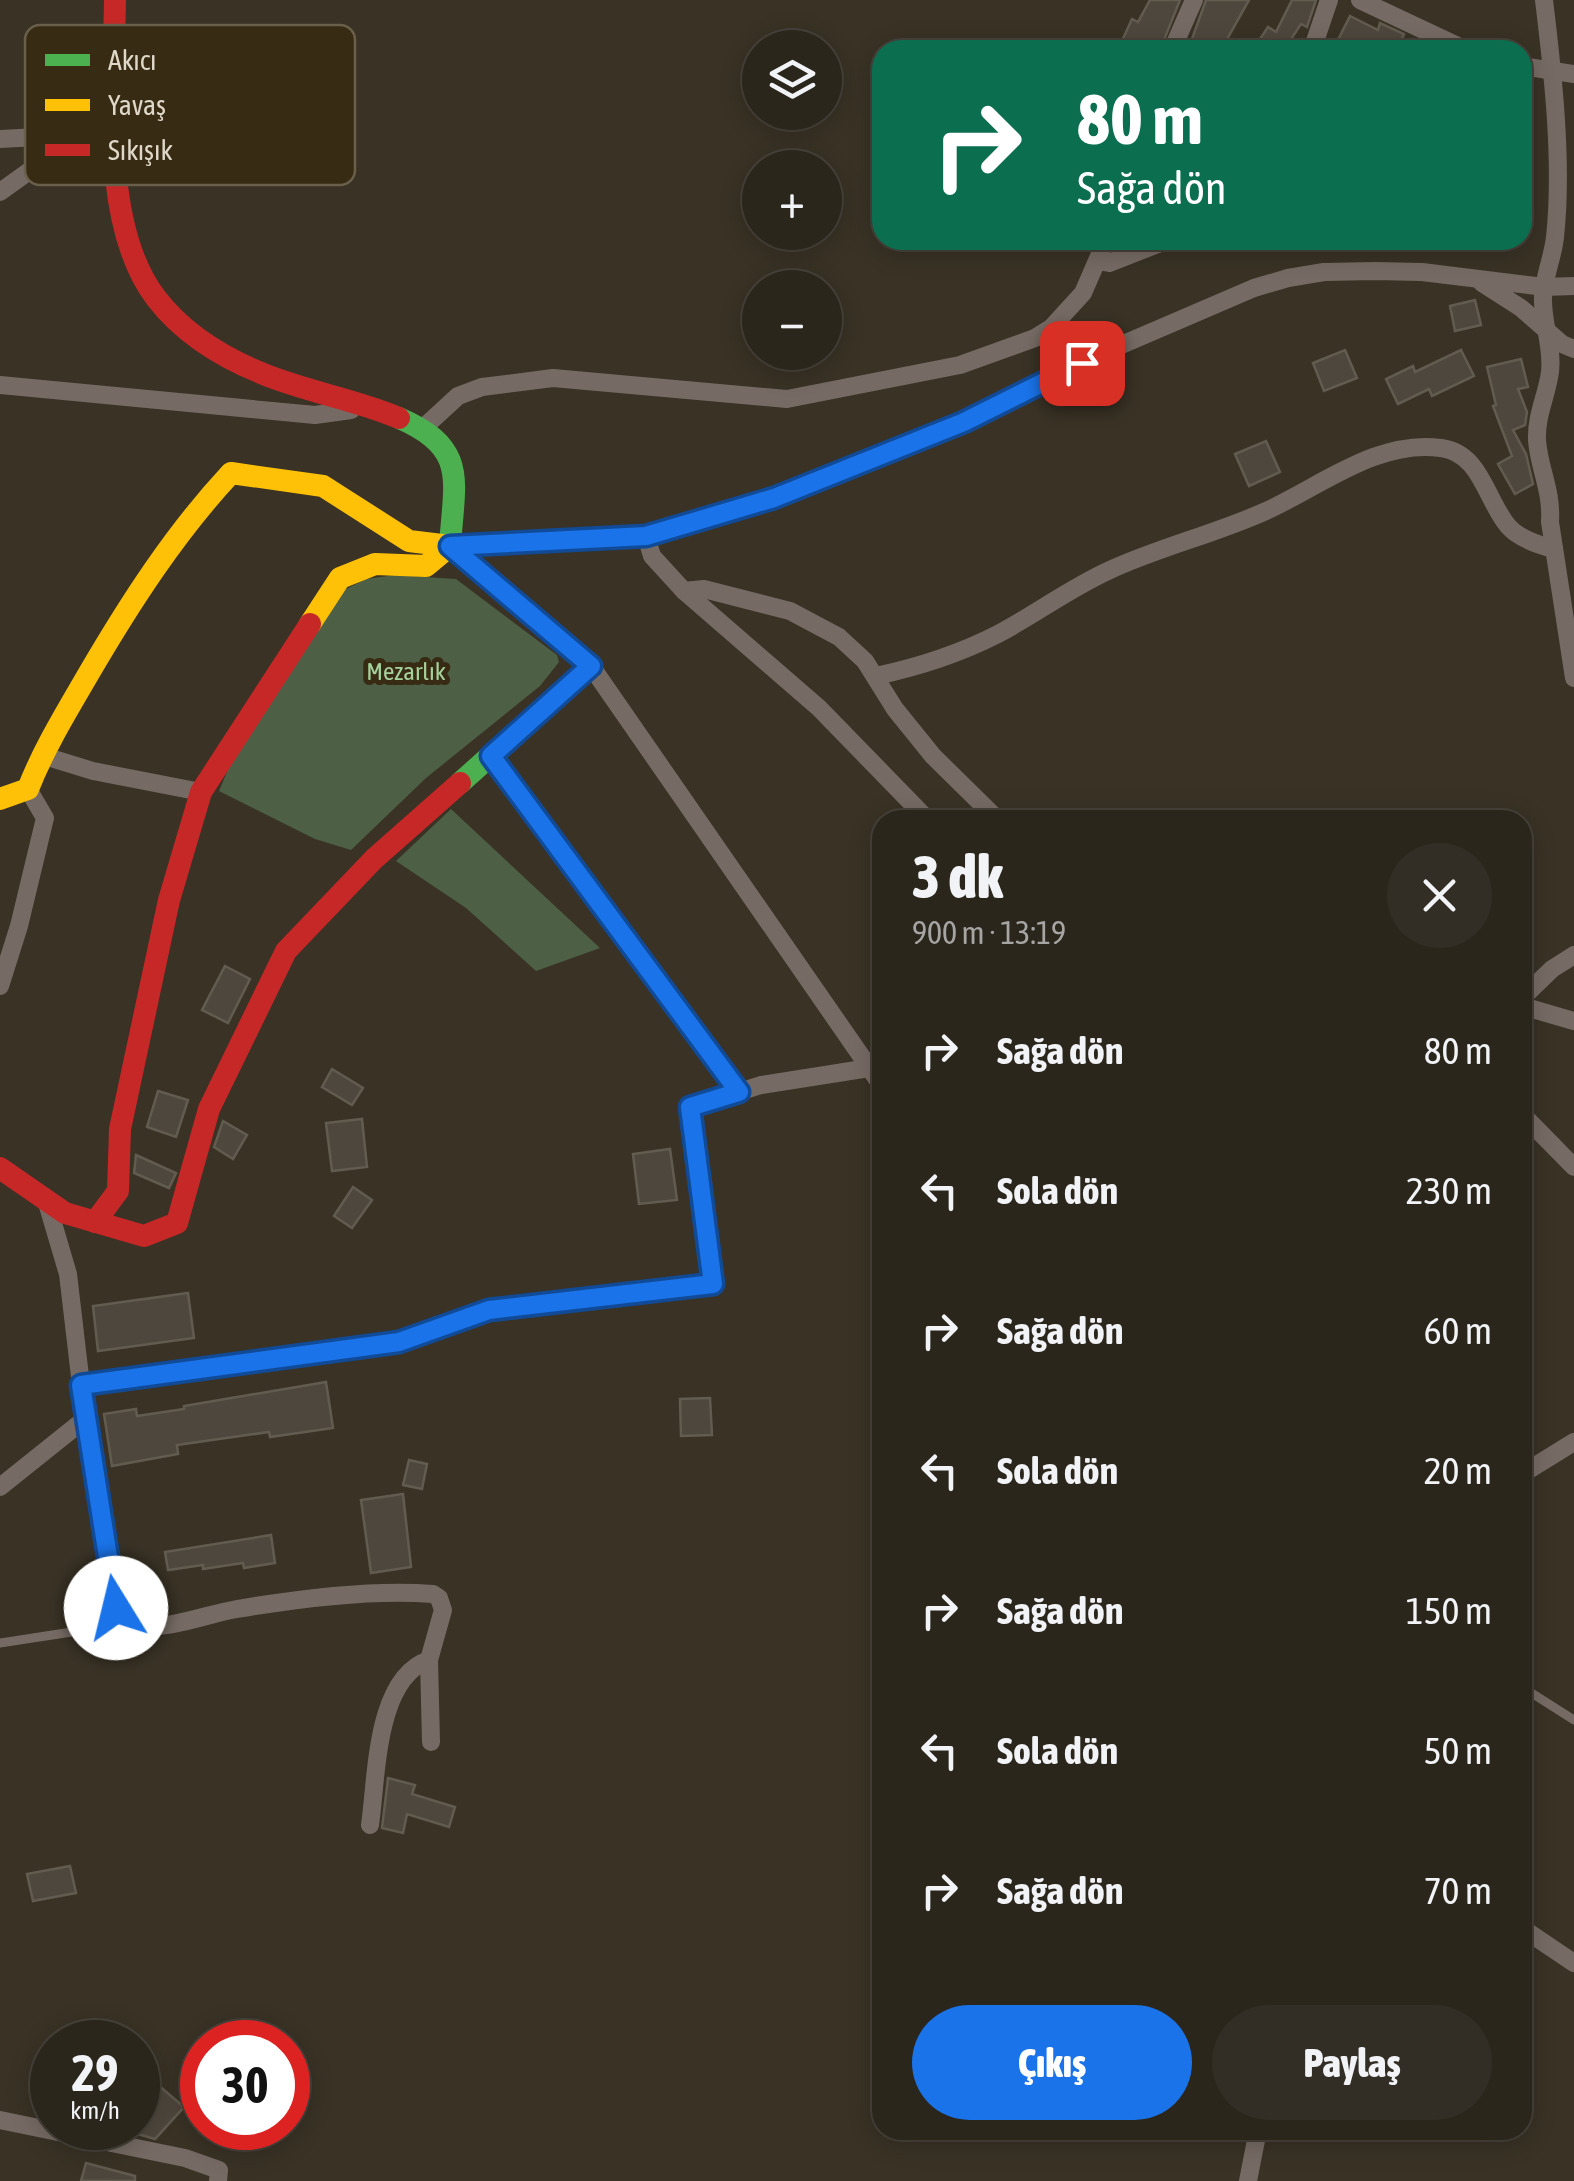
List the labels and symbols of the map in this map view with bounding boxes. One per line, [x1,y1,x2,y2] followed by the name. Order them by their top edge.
[25,25,355,185] legend
[108,44,156,76] text: Akıcı
[108,89,166,121] text: Yavaş
[108,134,173,166] text: Sıkışık
[1040,321,1125,406] pin
[366,657,446,685] park label: Mezarlık
[64,1556,168,1660] position arrow
[180,2020,310,2150] speed limit sign: 30

